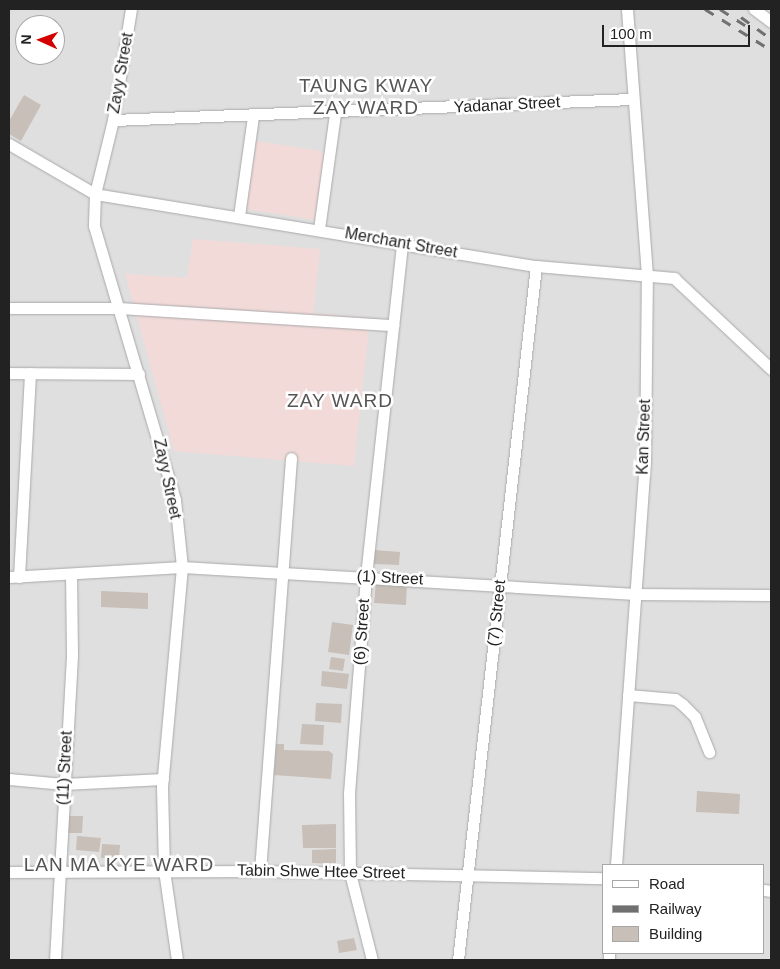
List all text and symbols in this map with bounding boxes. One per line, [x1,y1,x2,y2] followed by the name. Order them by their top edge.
[15,15,65,65] north arrow
[605,15,752,47] scale bar
[610,25,652,42] text: 100 m
[104,31,138,115] street label: Zayy Street
[18,34,34,45] text: N
[298,75,434,119] district label: TAUNG KWAY ZAY WARD
[453,93,561,117] street label: Yadanar Street
[343,224,459,262] street label: Merchant Street
[286,390,394,412] district label: ZAY WARD
[633,399,655,475] street label: Kan Street
[149,437,185,521] street label: Zayy Street
[356,567,424,589] street label: (1) Street
[484,579,510,647] street label: (7) Street
[350,598,374,666] street label: (6) Street
[53,730,77,806] street label: (11) Street
[21,854,217,876] district label: LAN MA KYE WARD
[237,861,405,883] street label: Tabin Shwe Htee Street
[602,864,765,954] legend
[649,875,685,892] text: Road
[649,900,702,917] text: Railway
[649,925,702,942] text: Building

